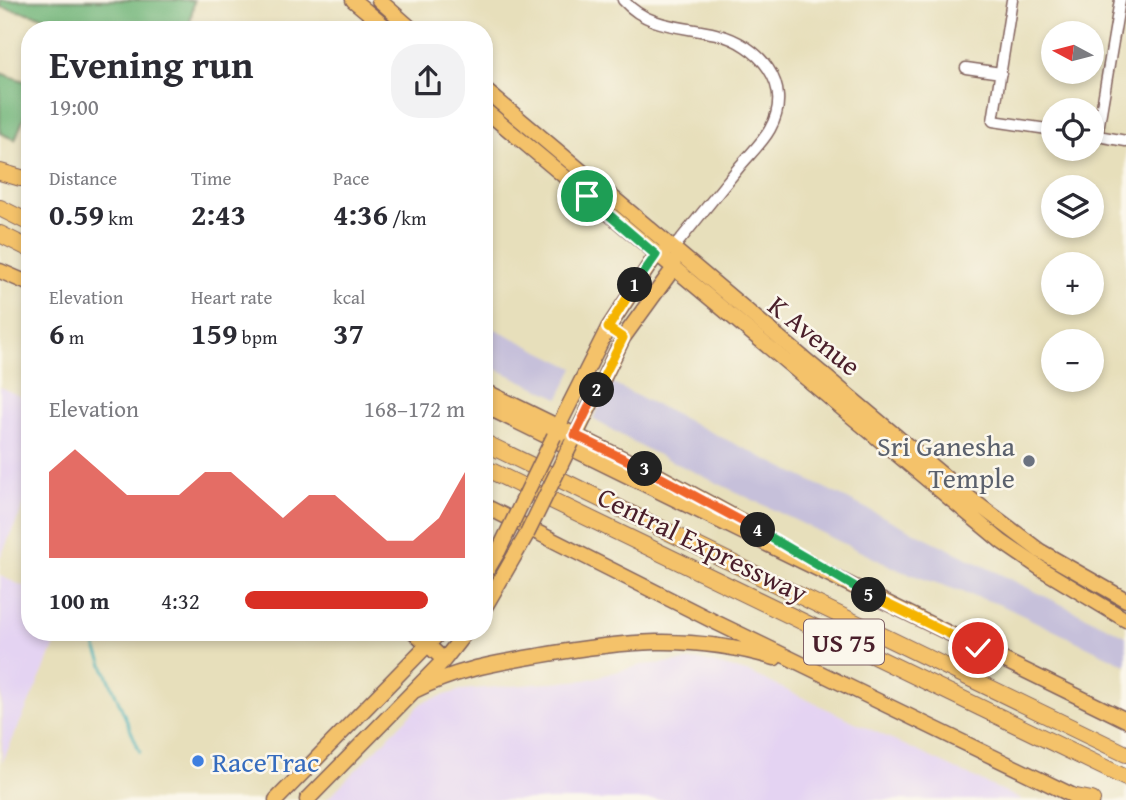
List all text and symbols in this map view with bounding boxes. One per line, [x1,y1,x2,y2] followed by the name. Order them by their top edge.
[1041,21,1104,84] north arrow
[1041,21,1104,392] map controls
[49,36,253,92] text: Evening run
[391,44,465,118] button: share
[49,90,99,123] text: 19:00
[1041,98,1104,161] button: locate
[49,164,117,192] text: Distance
[191,164,231,192] text: Time
[333,164,370,192] text: Pace
[557,166,617,226] pin
[1041,175,1104,238] button: layers
[568,177,606,215] icon: arrive
[49,192,104,236] text: 0.59
[191,192,246,236] text: 2:43
[333,192,388,236] text: 4:36
[104,204,133,232] text: km
[388,204,426,232] text: /km
[1041,252,1104,315] button: +
[618,268,652,302] pin: 1
[630,270,639,298] text: 1
[49,283,123,311] text: Elevation
[191,283,272,311] text: Heart rate
[333,283,365,311] text: kcal
[760,285,870,385] street label: K Avenue
[49,311,65,355] text: 6
[191,311,238,355] text: 159
[333,311,364,355] text: 37
[65,323,84,351] text: m
[238,323,277,351] text: bpm
[1041,329,1104,392] button: −
[580,372,614,408] pin: 2
[592,375,601,403] text: 2
[49,392,139,425] text: Elevation
[364,392,465,425] text: 168–172 m
[877,425,1016,498] place label: Sri Ganesha Temple
[628,452,662,486] pin: 3
[1021,453,1037,469] marker: Sri Ganesha Temple
[640,454,649,482] text: 3
[591,475,815,613] street label: Central Expressway
[740,512,776,548] pin: 4
[753,515,762,543] text: 4
[852,578,886,612] pin: 5
[864,580,873,608] text: 5
[49,584,110,617] text: 100 m
[161,584,200,617] text: 4:32
[948,618,1008,678] pin
[804,620,884,664] road number: US 75
[959,629,997,667] icon: check
[212,741,320,782] place label: RaceTrac
[190,753,206,769] marker: RaceTrac

